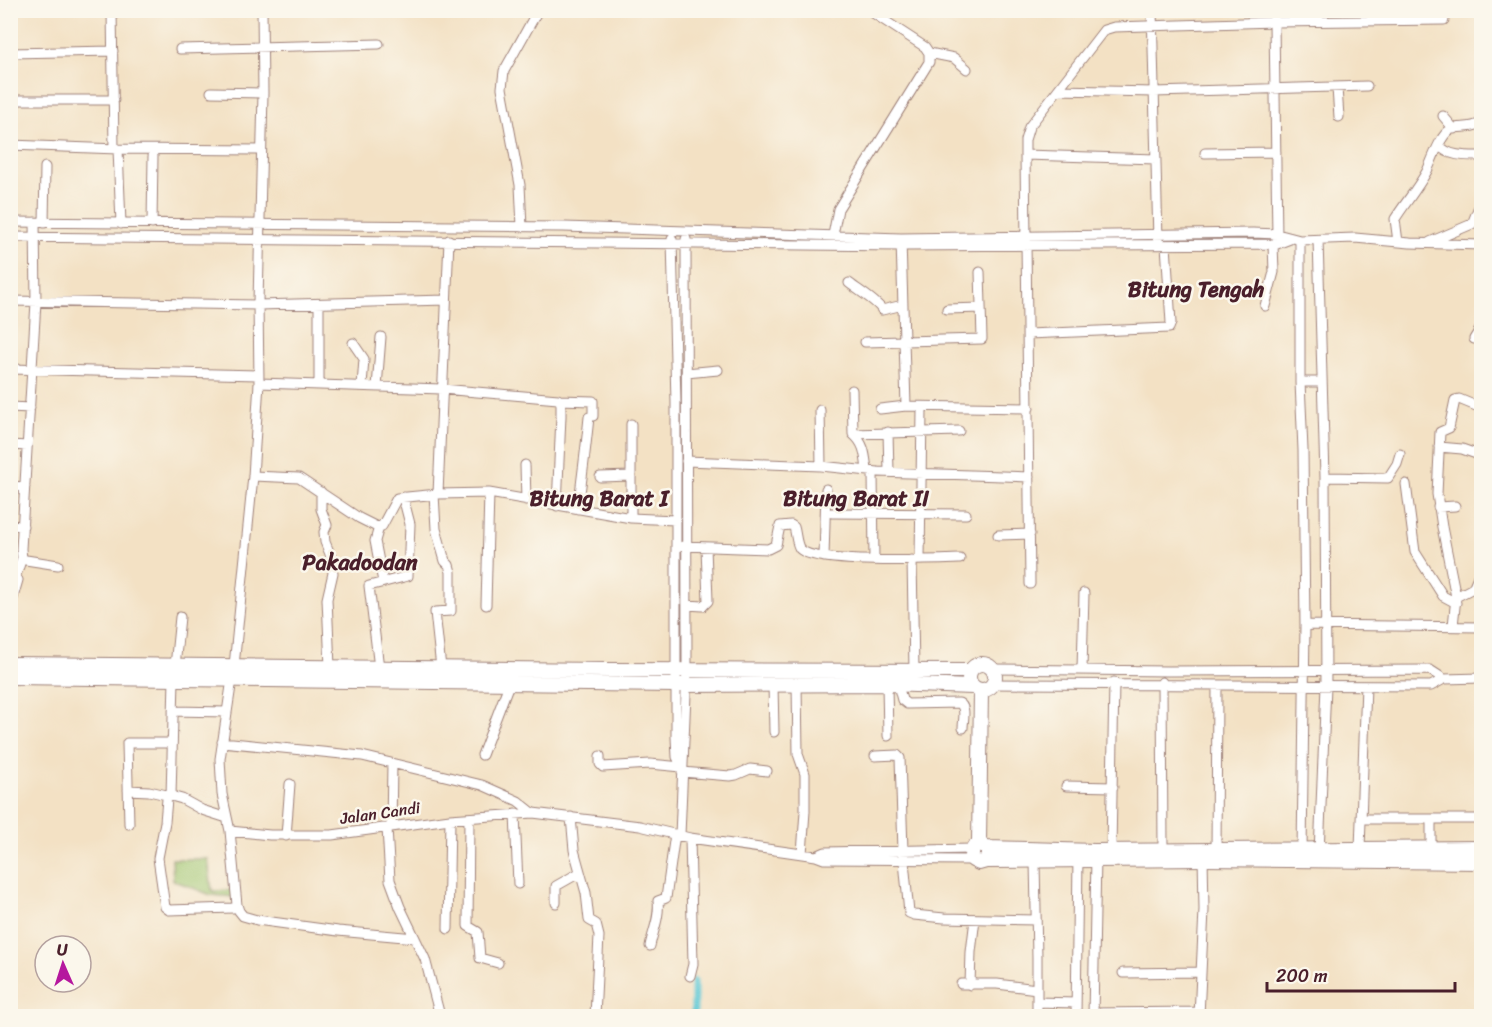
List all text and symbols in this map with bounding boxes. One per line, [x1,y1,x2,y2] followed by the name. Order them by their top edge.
[1128,270,1265,309] district label: Bitung Tengah
[529,479,671,518] district label: Bitung Barat I
[783,479,929,518] district label: Bitung Barat II
[302,543,418,582] district label: Pakadoodan
[337,793,422,833] street label: Jalan Candi
[33,934,93,994] north arrow
[56,935,70,964] text: U
[1267,955,1454,993] scale bar
[1276,960,1328,992] text: 200 m

